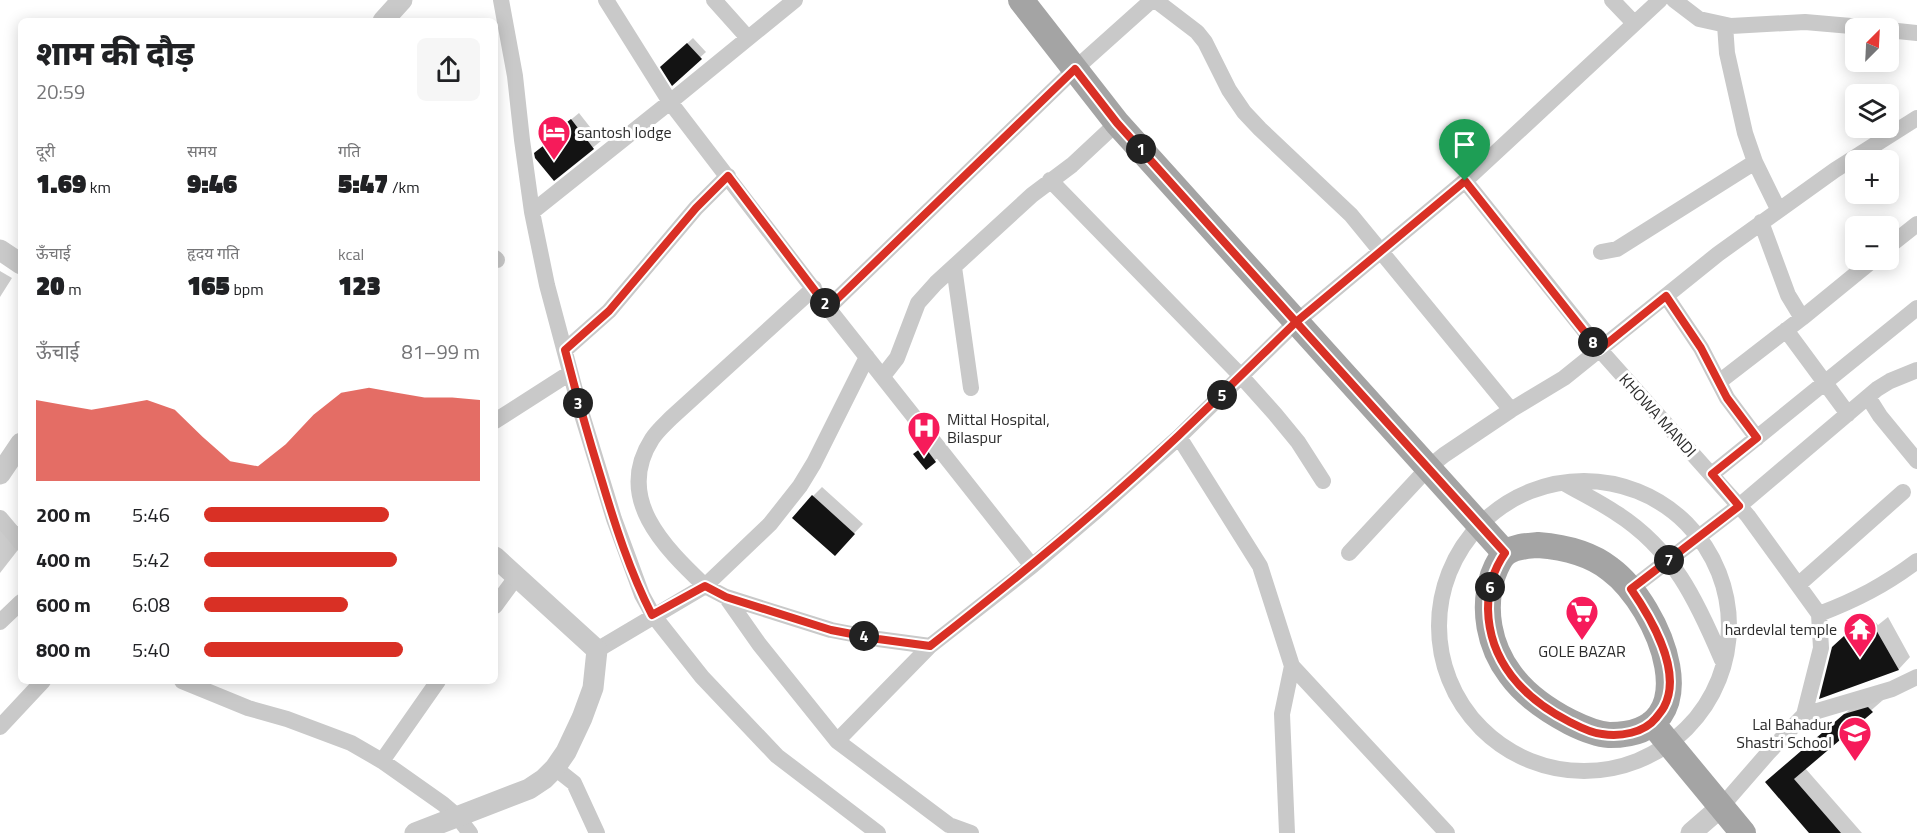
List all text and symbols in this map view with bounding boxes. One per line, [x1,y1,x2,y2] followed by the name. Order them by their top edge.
[1845,18,1899,72] north arrow
[1845,18,1899,270] map controls
[36,28,194,78] text: शाम की दौड़
[417,38,480,101] button: share
[36,76,85,107] text: 20:59
[1845,84,1899,138] button: layers
[536,114,572,161] hotel icon: santosh lodge
[1439,119,1490,181] pin
[577,120,672,144] place label: santosh lodge
[1448,128,1481,161] icon: arrive
[1126,134,1156,164] pin: 1
[1137,137,1145,161] text: 1
[36,139,55,163] text: दूरी
[187,139,217,163] text: समय
[338,139,360,163] text: गति
[1845,150,1899,204] button: +
[36,164,86,203] text: 1.69
[187,164,237,203] text: 9:46
[338,164,388,203] text: 5:47
[86,175,111,199] text: km
[388,175,420,199] text: /km
[1845,216,1899,270] button: −
[36,241,71,265] text: ऊँचाई
[187,241,239,265] text: हृदय गति
[338,242,364,266] text: kcal
[36,266,65,305] text: 20
[187,266,230,305] text: 165
[338,266,381,305] text: 123
[65,277,82,301] text: m
[230,277,264,301] text: bpm
[810,288,840,318] pin: 2
[821,291,829,315] text: 2
[1578,327,1608,357] pin: 8
[1589,330,1597,354] text: 8
[36,336,79,367] text: ऊँचाई
[401,336,480,367] text: 81–99 m
[1614,368,1702,462] street label: KHOWA MANDI
[1207,380,1237,410] pin: 5
[1218,383,1226,407] text: 5
[563,388,593,418] pin: 3
[574,391,582,415] text: 3
[947,407,1050,449] place label: Mittal Hospital, Bilaspur
[906,410,942,457] hospital icon: Mittal Hospital, Bilaspur
[36,499,91,530] text: 200 m
[132,499,170,530] text: 5:46
[36,544,91,575] text: 400 m
[132,544,170,575] text: 5:42
[1654,545,1684,575] pin: 7
[1665,548,1673,572] text: 7
[1475,572,1505,602] pin: 6
[1486,575,1494,599] text: 6
[36,589,91,620] text: 600 m
[132,589,170,620] text: 6:08
[1564,594,1600,641] supermarket icon: GOLE BAZAR
[1842,611,1878,658] temple icon: hardevlal temple
[1725,617,1837,641] place label: hardevlal temple
[849,621,879,651] pin: 4
[860,624,868,648] text: 4
[36,634,91,665] text: 800 m
[132,634,170,665] text: 5:40
[1538,639,1626,663] place label: GOLE BAZAR
[1736,712,1832,754] place label: Lal Bahadur Shastri School
[1837,715,1873,762] school or university icon: Lal Bahadur Shastri School

